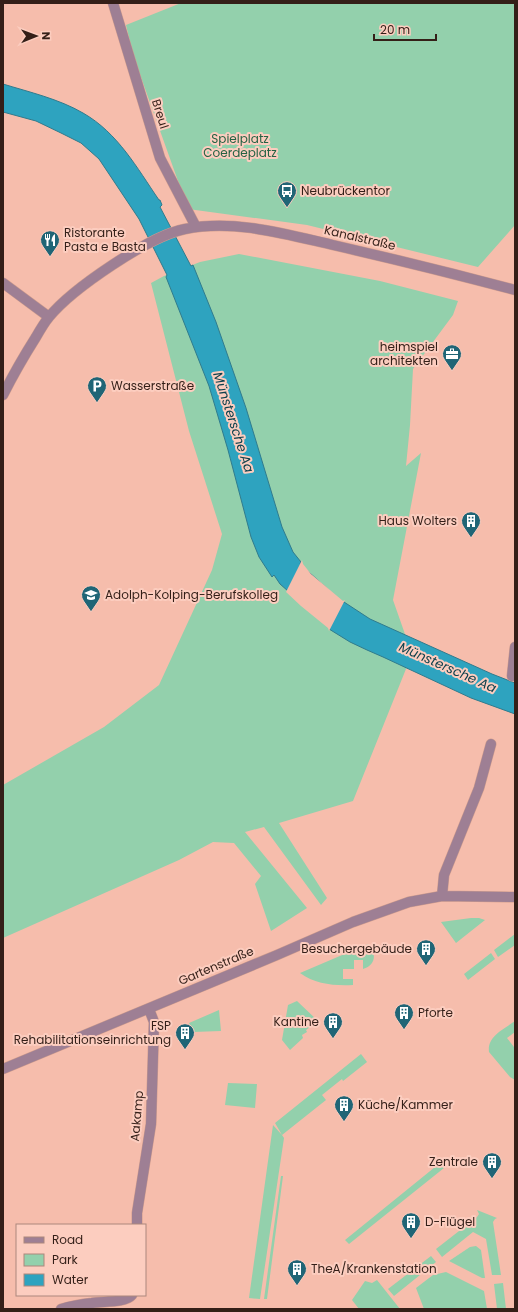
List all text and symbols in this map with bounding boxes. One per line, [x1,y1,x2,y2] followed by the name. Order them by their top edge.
[16,16,56,56] north arrow
[374,16,436,42] scale bar
[380,21,410,38] text: 20 m
[38,32,54,40] text: N
[148,97,173,131] street label: Breul
[203,130,277,161] park label: Spielplatz Coerdeplatz
[276,180,298,208] bus stop icon: Neubrückentor
[301,182,390,199] place label: Neubrückentor
[323,221,398,254] street label: Kanalstraße
[64,224,146,255] place label: Ristorante Pasta e Basta
[39,229,61,257] restaurant icon: Ristorante Pasta e Basta
[370,338,438,369] place label: heimspiel architekten
[441,343,463,371] office icon: heimspiel architekten
[208,369,259,475] water label: Münstersche Aa
[86,375,108,403] parking icon: Wasserstraße
[111,377,194,394] place label: Wasserstraße
[460,510,482,538] building icon: Haus Wolters
[379,512,457,529] place label: Haus Wolters
[80,584,102,612] school or university icon: Adolph-Kolping-Berufskolleg
[105,586,278,603] place label: Adolph-Kolping-Berufskolleg
[396,637,500,698] water label: Münstersche Aa
[415,938,437,966] building icon: Besuchergebäude
[301,940,412,957] place label: Besuchergebäude
[176,942,256,989] street label: Gartenstraße
[393,1002,415,1030] building icon: Pforte
[418,1004,453,1021] place label: Pforte
[322,1011,344,1039] building icon: Kantine
[274,1013,319,1030] place label: Kantine
[14,1017,171,1048] place label: FSP Rehabilitationseinrichtung
[174,1022,196,1050] building icon: FSP Rehabilitationseinrichtung
[126,1090,147,1142] street label: Aakamp
[333,1094,355,1122] building icon: Küche/Kammer
[358,1096,453,1113] place label: Küche/Kammer
[481,1151,503,1179] building icon: Zentrale
[429,1153,478,1170] place label: Zentrale
[400,1211,422,1239] building icon: D-Flügel
[425,1213,475,1230] place label: D-Flügel
[16,1224,146,1296] legend
[52,1231,83,1248] text: Road
[52,1251,79,1268] text: Park
[286,1258,308,1286] building icon: TheA/Krankenstation
[311,1260,437,1277] place label: TheA/Krankenstation
[52,1271,89,1288] text: Water

